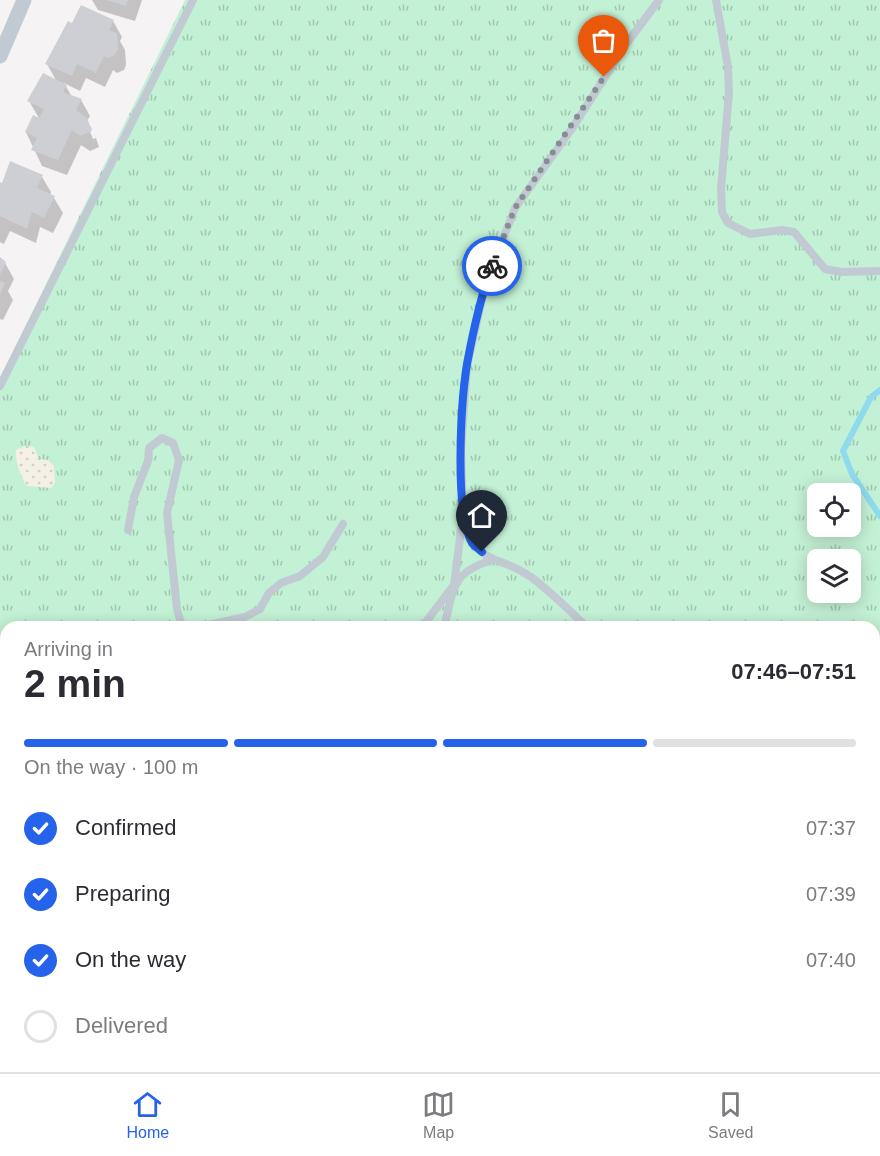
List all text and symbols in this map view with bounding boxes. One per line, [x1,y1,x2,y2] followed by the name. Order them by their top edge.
[578,15,629,77] pin
[587,24,620,57] icon: bag
[462,236,522,296] courier
[476,250,509,283] icon: bike
[807,483,861,603] map controls
[807,483,861,537] button: locate
[456,490,507,552] pin
[465,499,498,532] icon: home
[807,549,861,603] button: layers
[24,638,113,660] text: Arriving in
[731,659,856,684] text: 07:46–07:51
[24,662,126,705] text: 2 min
[24,756,199,778] text: On the way · 100 m
[24,812,57,845] icon: check
[75,815,176,840] text: Confirmed
[806,817,856,839] text: 07:37
[24,878,57,911] icon: check
[75,881,170,906] text: Preparing
[806,883,856,905] text: 07:39
[24,944,57,977] icon: check
[75,947,186,972] text: On the way
[806,949,856,971] text: 07:40
[75,1013,168,1038] text: Delivered
[126,1088,169,1142] tab: Home
[422,1088,455,1142] tab: Map
[708,1088,753,1142] tab: Saved

